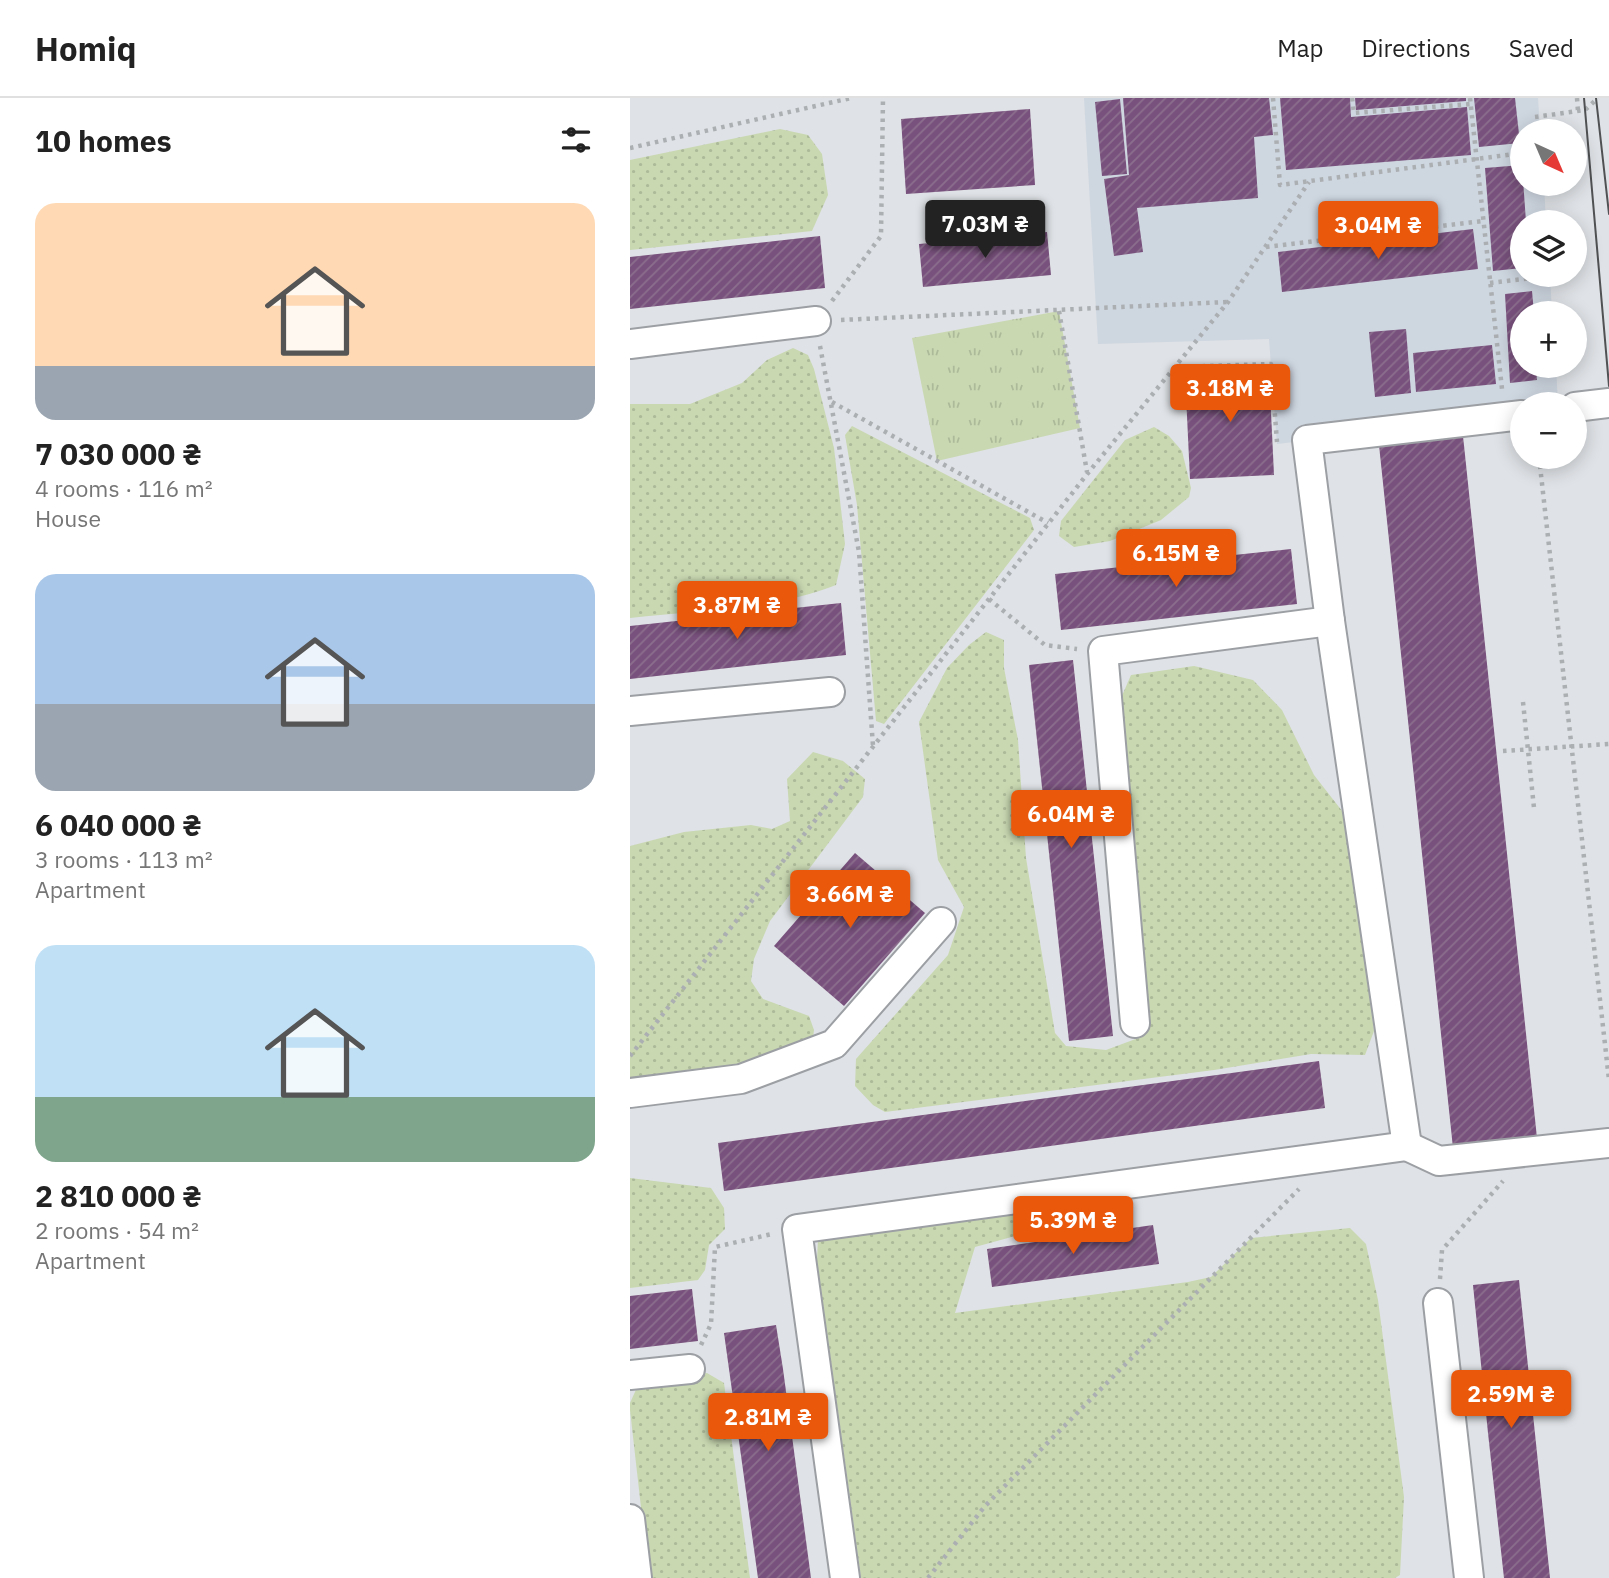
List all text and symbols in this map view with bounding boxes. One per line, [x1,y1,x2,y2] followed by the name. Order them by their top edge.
[35,27,137,70] text: Homiq
[1277,32,1323,64] text: Map
[1361,32,1471,64] text: Directions
[1509,32,1574,64] text: Saved
[1510,119,1587,196] north arrow
[1510,119,1587,469] map controls
[35,121,172,160] text: 10 homes
[557,121,595,159] icon: filters
[920,200,1050,260] pin: 7.03M ₴
[1313,202,1443,261] pin: 3.04M ₴
[941,208,1029,238] text: 7.03M ₴
[1334,209,1422,239] text: 3.04M ₴
[1510,210,1587,287] button: layers
[252,248,378,374] icon: home
[1510,301,1587,378] button: +
[1165,364,1295,424] pin: 3.18M ₴
[1186,372,1274,402] text: 3.18M ₴
[1510,392,1587,469] button: −
[35,434,202,473] text: 7 030 000 ₴
[35,473,213,503] text: 4 rooms · 116 m²
[35,503,101,533] text: House
[1111,530,1241,589] pin: 6.15M ₴
[1132,537,1220,567] text: 6.15M ₴
[672,582,802,641] pin: 3.87M ₴
[693,589,781,619] text: 3.87M ₴
[252,619,378,745] icon: home
[1006,790,1136,850] pin: 6.04M ₴
[1027,798,1115,828] text: 6.04M ₴
[35,805,202,844] text: 6 040 000 ₴
[35,844,213,874] text: 3 rooms · 113 m²
[785,870,915,930] pin: 3.66M ₴
[35,874,146,904] text: Apartment
[806,878,894,908] text: 3.66M ₴
[252,990,378,1116] icon: home
[35,1176,202,1215] text: 2 810 000 ₴
[1008,1196,1138,1256] pin: 5.39M ₴
[1029,1204,1117,1234] text: 5.39M ₴
[35,1215,199,1245] text: 2 rooms · 54 m²
[35,1245,146,1275] text: Apartment
[1446,1370,1576,1430] pin: 2.59M ₴
[1467,1378,1555,1408] text: 2.59M ₴
[703,1394,833,1453] pin: 2.81M ₴
[724,1401,812,1431] text: 2.81M ₴

